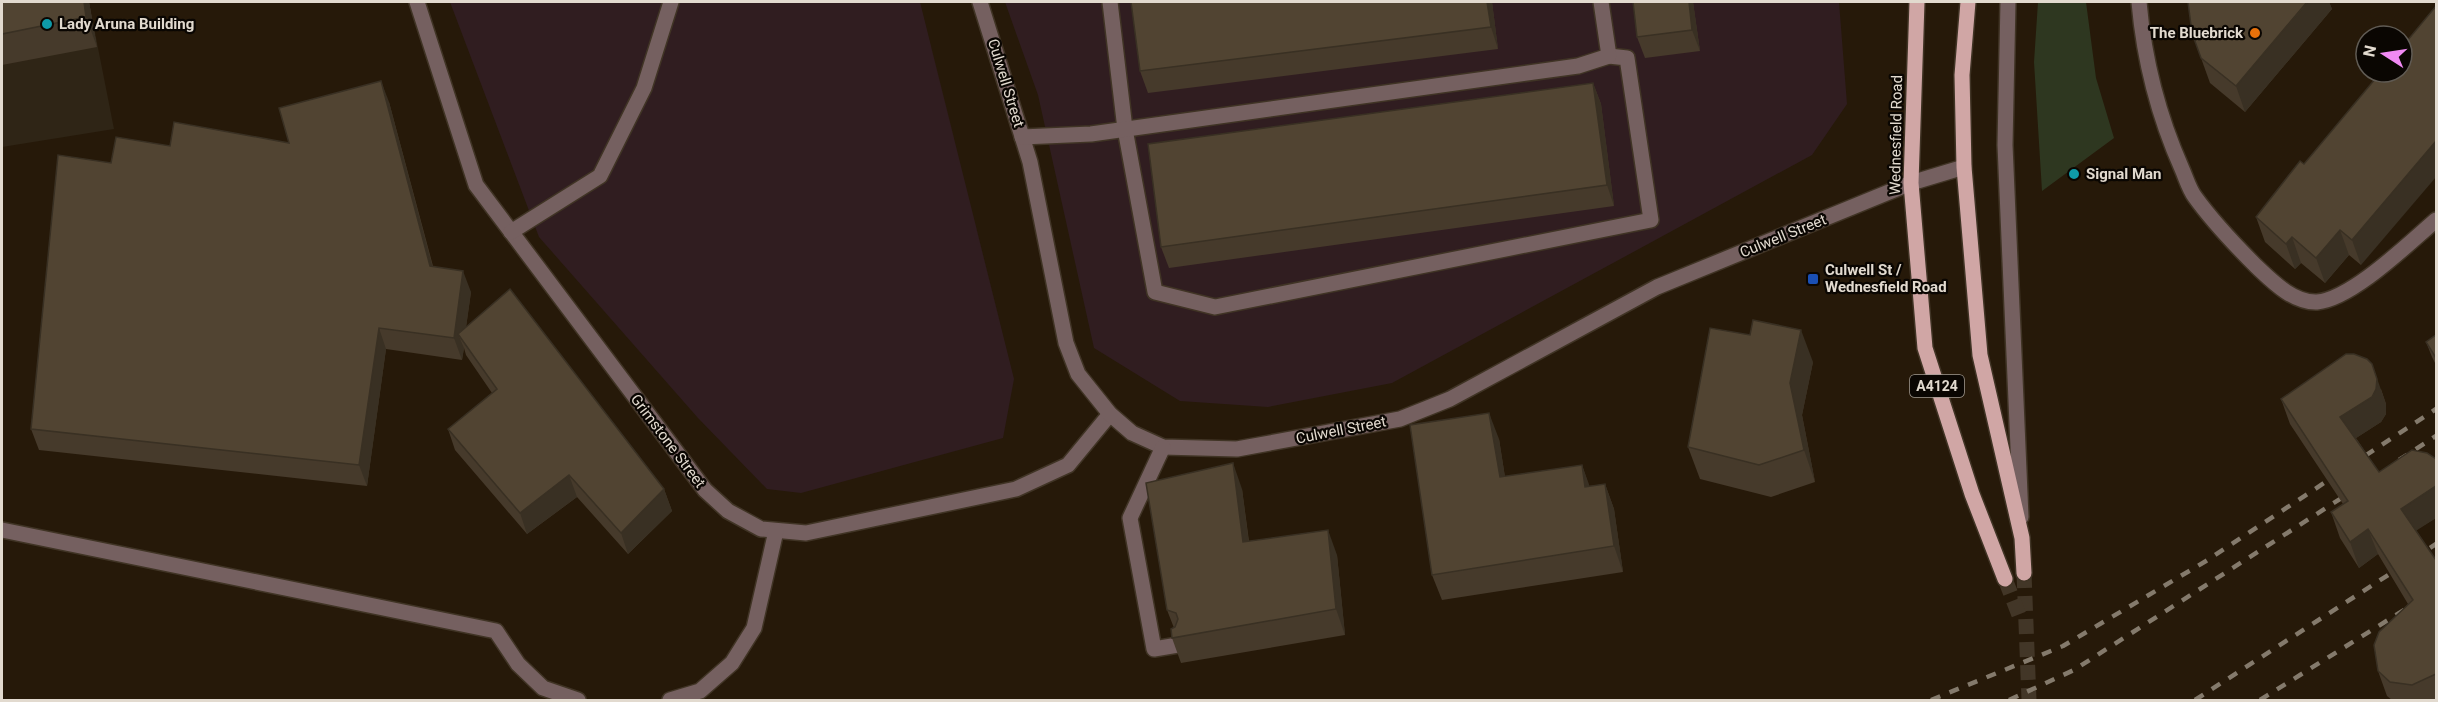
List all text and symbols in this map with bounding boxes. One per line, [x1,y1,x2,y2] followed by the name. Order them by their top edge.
[59,15,194,33] place label: Lady Aruna Building
[40,17,54,31] marker: Lady Aruna Building
[2150,24,2244,42] place label: The Bluebrick
[2354,24,2414,84] north arrow
[2248,26,2262,40] marker: The Bluebrick
[984,37,1028,129] street label: Culwell Street
[2359,43,2380,58] text: N
[1886,75,1906,195] street label: Wednesfield Road
[2086,165,2161,183] place label: Signal Man
[2067,167,2081,181] marker: Signal Man
[1737,210,1829,261] street label: Culwell Street
[1825,261,1947,296] place label: Culwell St / Wednesfield Road
[1806,272,1820,286] marker: Culwell St / Wednesfield Road
[1910,375,1964,397] road number: A4124
[627,391,709,491] street label: Grimstone Street
[1294,412,1388,448] street label: Culwell Street

